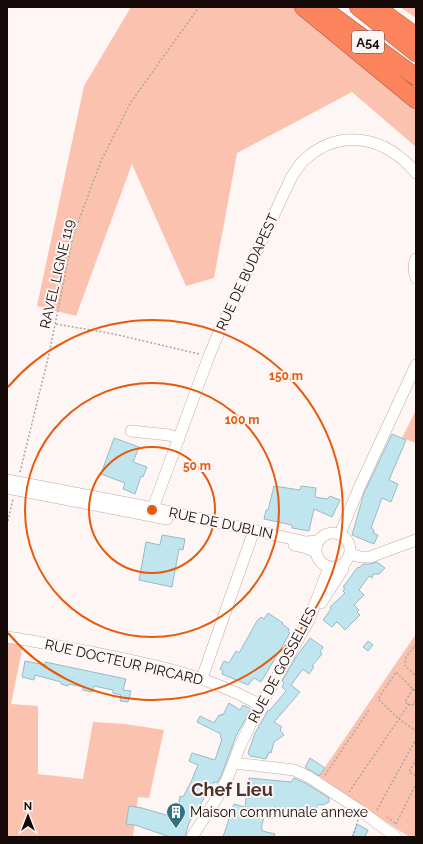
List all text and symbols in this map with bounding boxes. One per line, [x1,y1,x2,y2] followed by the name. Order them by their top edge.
[352,31,384,53] road number: A54
[213,211,281,333] street label: RUE DE BUDAPEST
[37,218,77,330] street label: RAVEL LIGNE 119
[269,369,303,383] text: 150 m
[225,413,259,427] text: 100 m
[183,459,211,473] text: 50 m
[145,503,159,517] centre of rings
[167,504,275,542] street label: RUE DE DUBLIN
[245,604,319,726] street label: RUE DE GOSSELIES
[43,636,205,688] street label: RUE DOCTEUR PIRCARD
[191,779,273,800] district label: Chef Lieu
[8,796,48,836] north arrow
[24,800,32,813] text: N
[165,801,187,829] building icon: Maison communale annexe
[190,804,368,820] place label: Maison communale annexe

